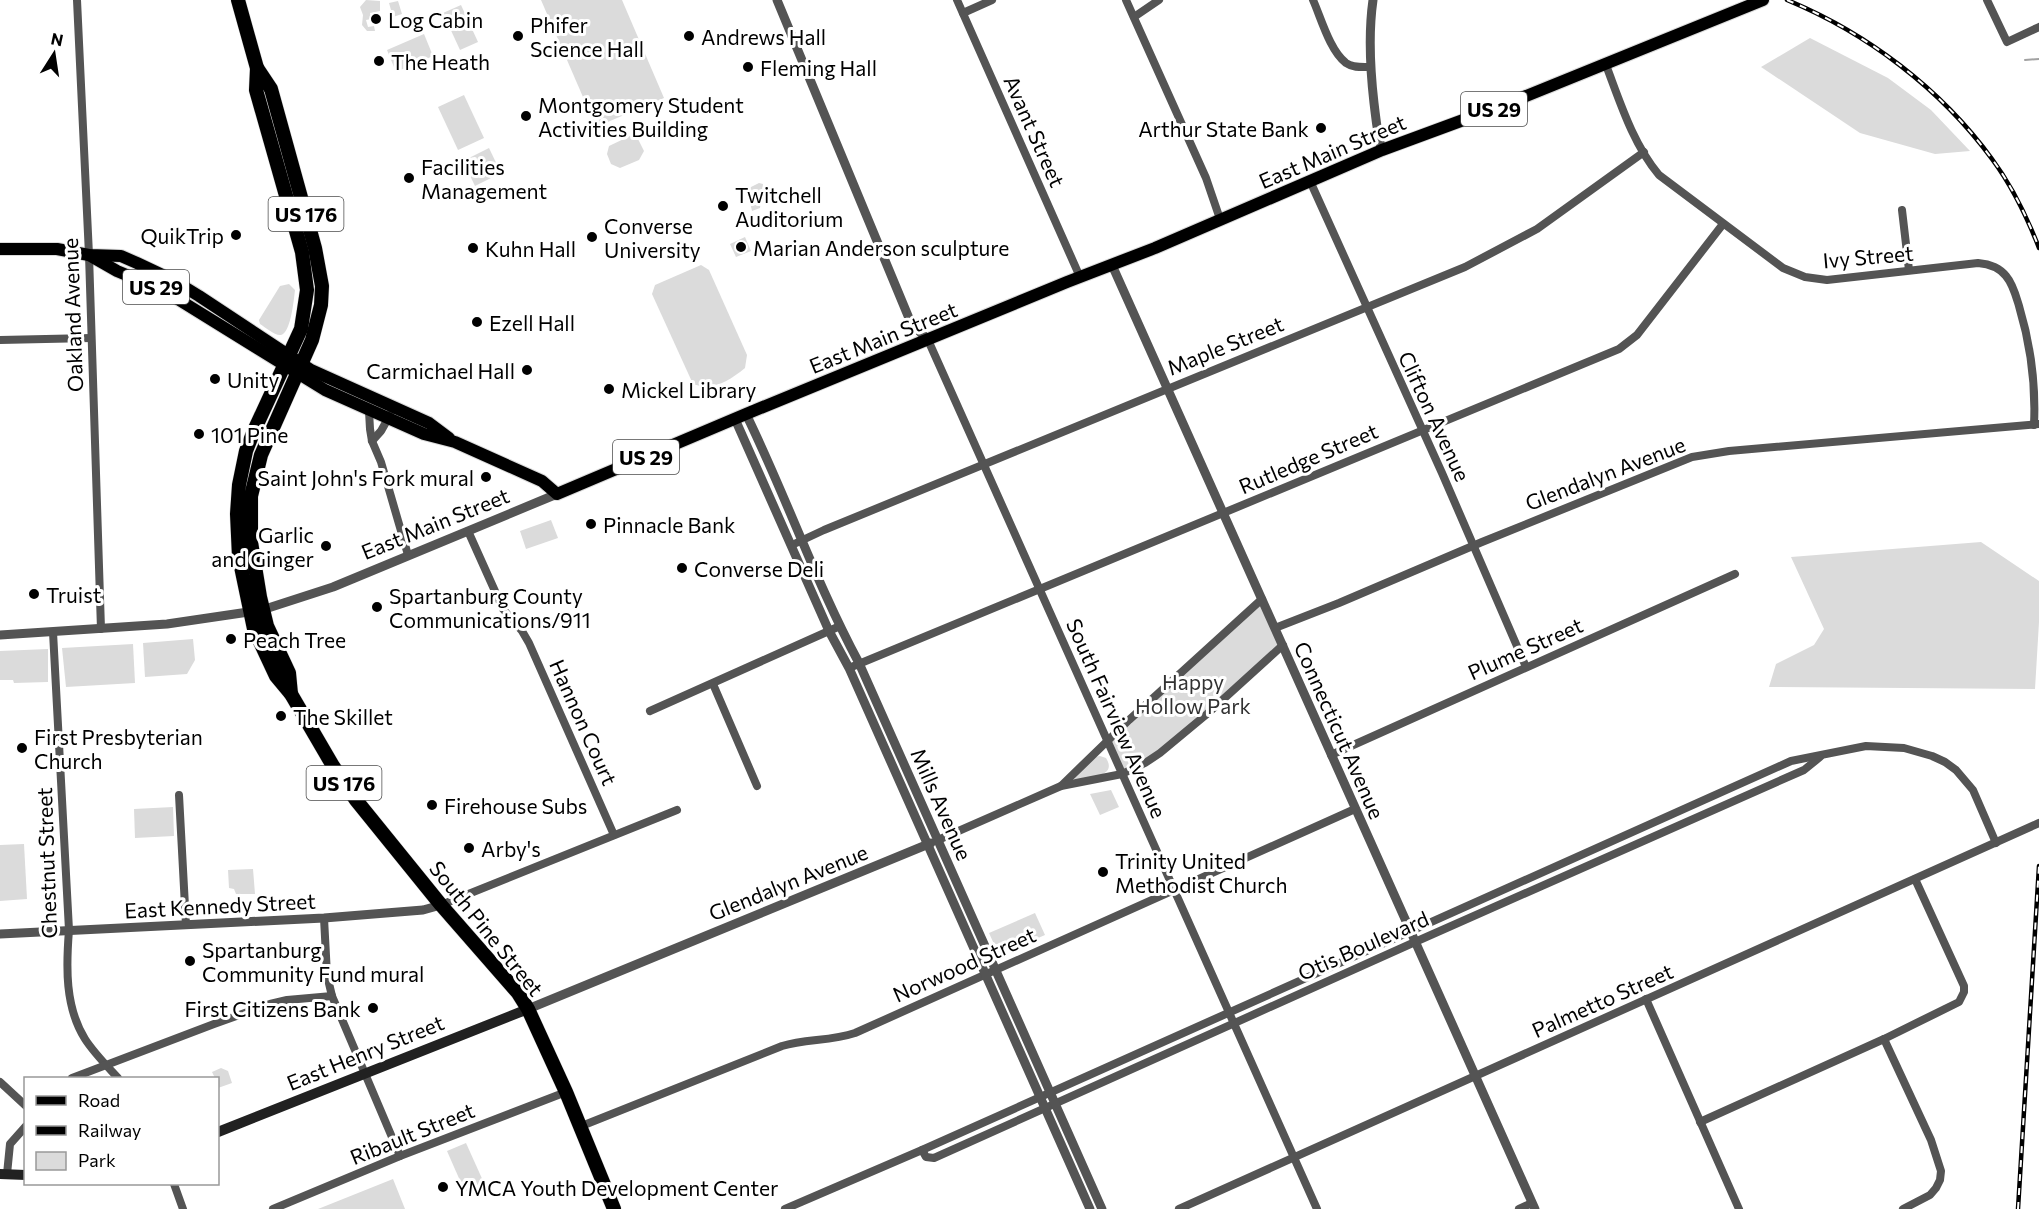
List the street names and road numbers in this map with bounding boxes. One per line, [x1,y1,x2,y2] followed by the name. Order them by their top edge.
[999,71,1071,191] street label: Avant Street
[1461,92,1527,126] road number: US 29
[1255,109,1409,193] street label: East Main Street
[268,197,344,231] road number: US 176
[57,238,87,392] street label: Oakland Avenue
[1822,240,1914,272] street label: Ivy Street
[123,270,189,304] road number: US 29
[805,296,961,378] street label: East Main Street
[1163,310,1287,380] street label: Maple Street
[1394,347,1476,485] street label: Clifton Avenue
[1235,417,1381,499] street label: Rutledge Street
[1522,431,1688,515] street label: Glendalyn Avenue
[613,440,679,474] road number: US 29
[357,482,513,564] street label: East Main Street
[1464,612,1586,684] street label: Plume Street
[1062,614,1172,822] street label: South Fairview Avenue
[1290,638,1390,822] street label: Connecticut Avenue
[545,655,623,789] street label: Hannon Court
[906,744,978,864] street label: Mills Avenue
[306,766,382,800] road number: US 176
[31,787,61,939] street label: Chestnut Street
[705,839,871,925] street label: Glendalyn Avenue
[425,856,549,1000] street label: South Pine Street
[124,888,316,922] street label: East Kennedy Street
[1294,905,1432,985] street label: Otis Boulevard
[889,921,1039,1007] street label: Norwood Street
[1528,958,1676,1042] street label: Palmetto Street
[283,1009,447,1095] street label: East Henry Street
[346,1097,478,1169] street label: Ribault Street

